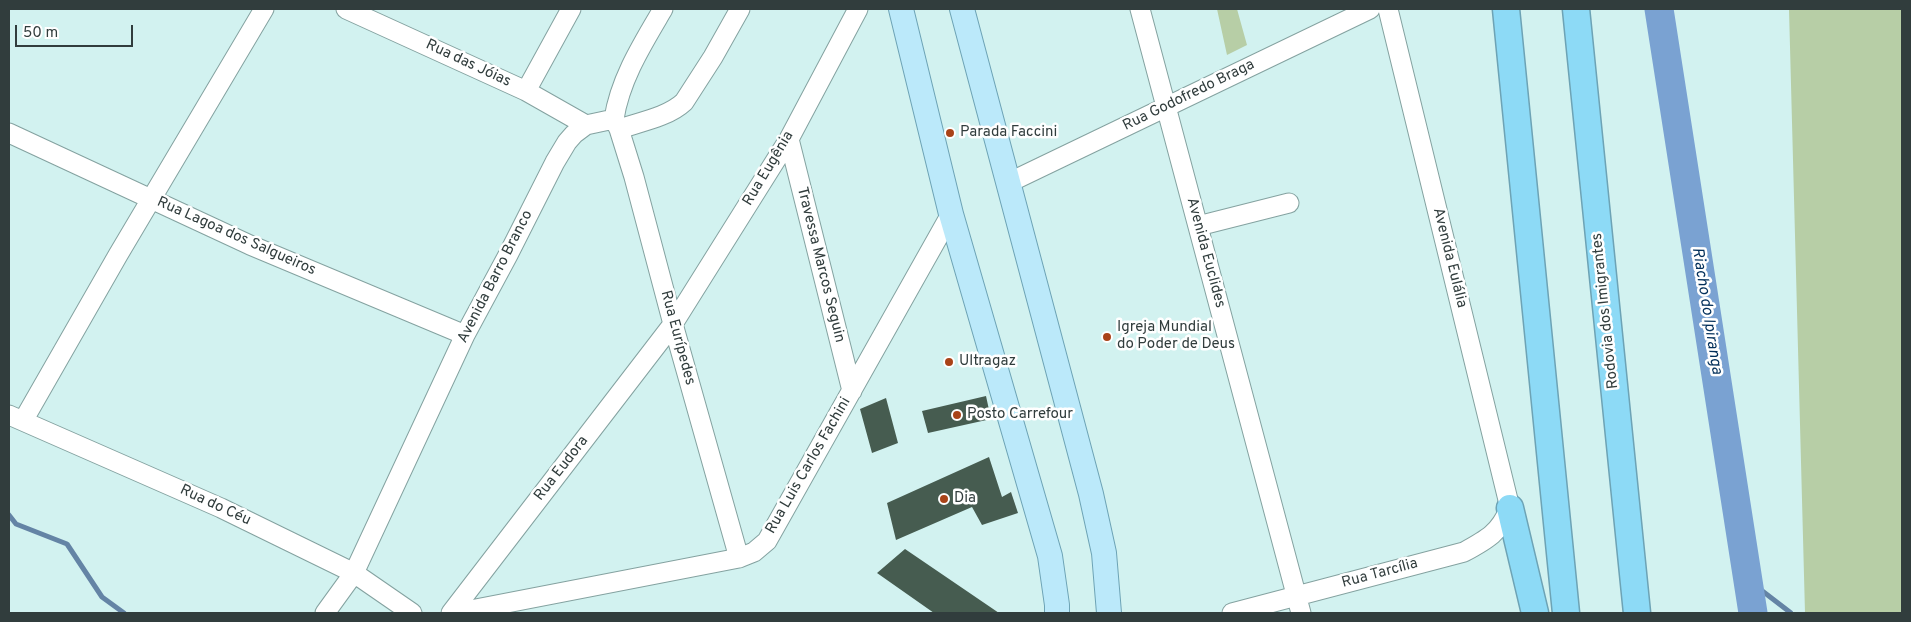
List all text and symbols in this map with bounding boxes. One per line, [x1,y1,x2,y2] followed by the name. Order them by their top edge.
[18,15,135,47] scale bar
[23,24,58,43] text: 50 m
[423,36,513,92] street label: Rua das Jóias
[1120,56,1258,136] street label: Rua Godofredo Braga
[960,124,1057,142] place label: Parada Faccini
[944,127,956,139] marker: Parada Faccini
[740,128,798,210] street label: Rua Eugênia
[792,185,848,345] street label: Travessa Marcos Seguin
[154,194,318,280] street label: Rua Lagoa dos Salgueiros
[1182,196,1228,310] street label: Avenida Euclides
[1428,206,1470,310] street label: Avenida Eulália
[455,208,537,346] street label: Avenida Barro Branco
[1589,232,1623,390] street label: Rodovia dos Imigrantes
[1686,246,1726,376] water label: Riacho do Ipiranga
[656,289,698,387] street label: Rua Eurípedes
[1117,319,1235,354] place label: Igreja Mundial do Poder de Deus
[1101,331,1113,343] marker: Igreja Mundial do Poder de Deus
[959,353,1016,371] place label: Ultragaz
[943,356,955,368] marker: Ultragaz
[763,395,855,537] street label: Rua Luis Carlos Fachini
[967,406,1073,424] place label: Posto Carrefour
[951,409,963,421] marker: Posto Carrefour
[531,433,593,505] street label: Rua Eudora
[177,482,253,530] street label: Rua do Céu
[954,490,976,508] place label: Dia
[938,493,950,505] marker: Dia
[1340,555,1420,593] street label: Rua Tarcília

